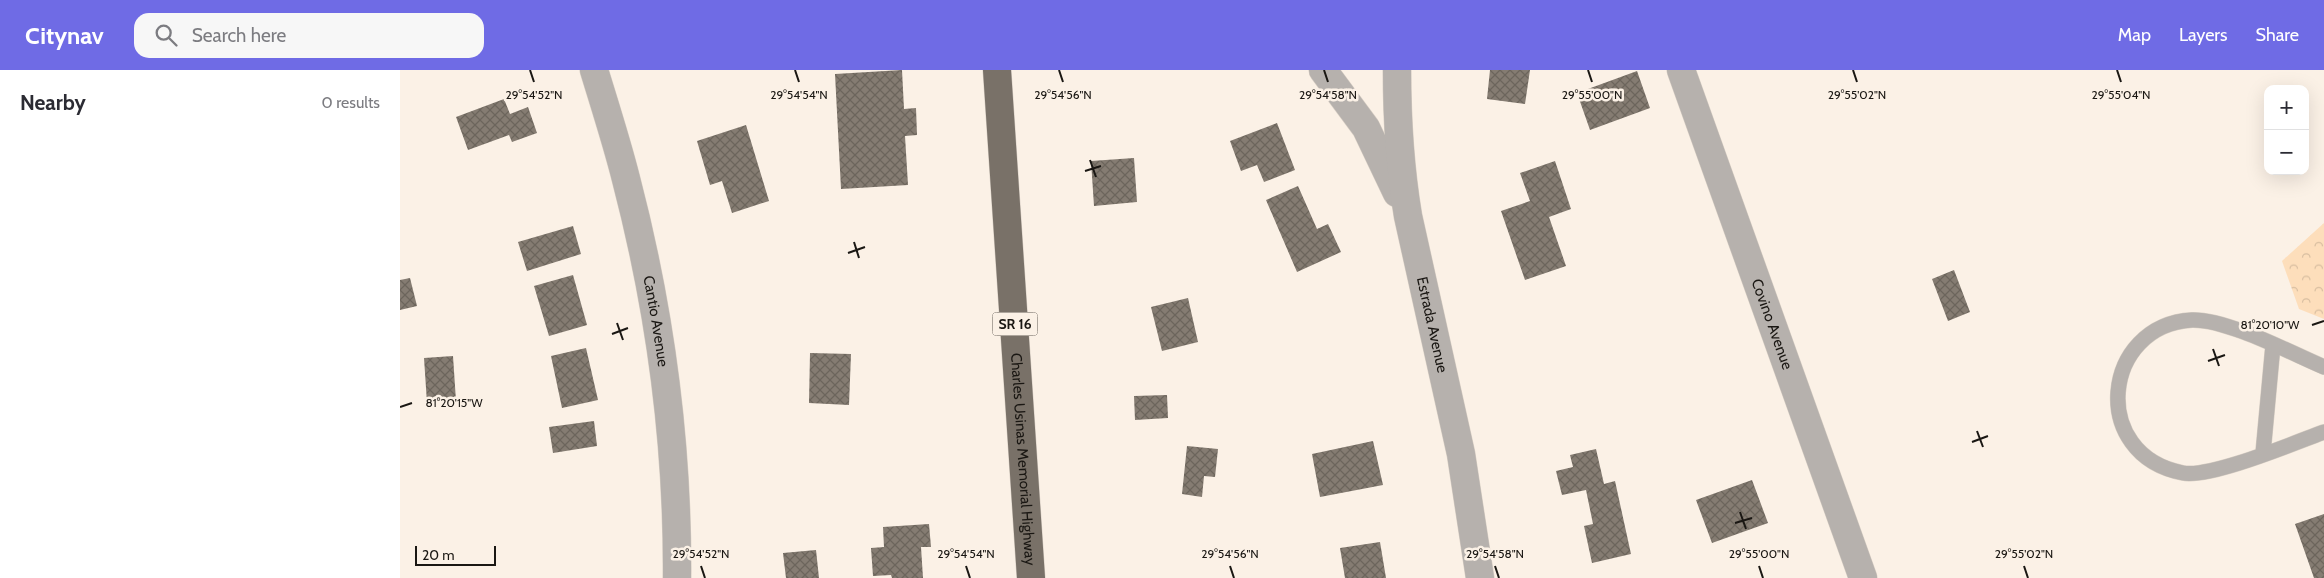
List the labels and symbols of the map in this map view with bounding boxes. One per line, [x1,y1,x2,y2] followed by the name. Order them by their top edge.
[505,87,563,102] text: 29°54'52"N
[770,87,828,102] text: 29°54'54"N
[1034,87,1092,102] text: 29°54'56"N
[1299,87,1357,102] text: 29°54'58"N
[1562,87,1622,102] text: 29°55'00"N
[1828,87,1886,102] text: 29°55'02"N
[2091,87,2151,102] text: 29°55'04"N
[639,274,672,368] street label: Cantio Avenue
[1413,275,1452,375] street label: Estrada Avenue
[1748,276,1797,372] street label: Covino Avenue
[992,312,1038,336] road number: SR 16
[2241,317,2300,332] text: 81°20'10"W
[1007,352,1039,566] street label: Charles Usinas Memorial Highway
[425,395,483,410] text: 81°20'15"W
[415,543,496,566] scale bar
[672,546,730,561] text: 29°54'52"N
[937,546,995,561] text: 29°54'54"N
[1201,546,1259,561] text: 29°54'56"N
[1466,546,1524,561] text: 29°54'58"N
[1729,546,1789,561] text: 29°55'00"N
[1995,546,2053,561] text: 29°55'02"N

